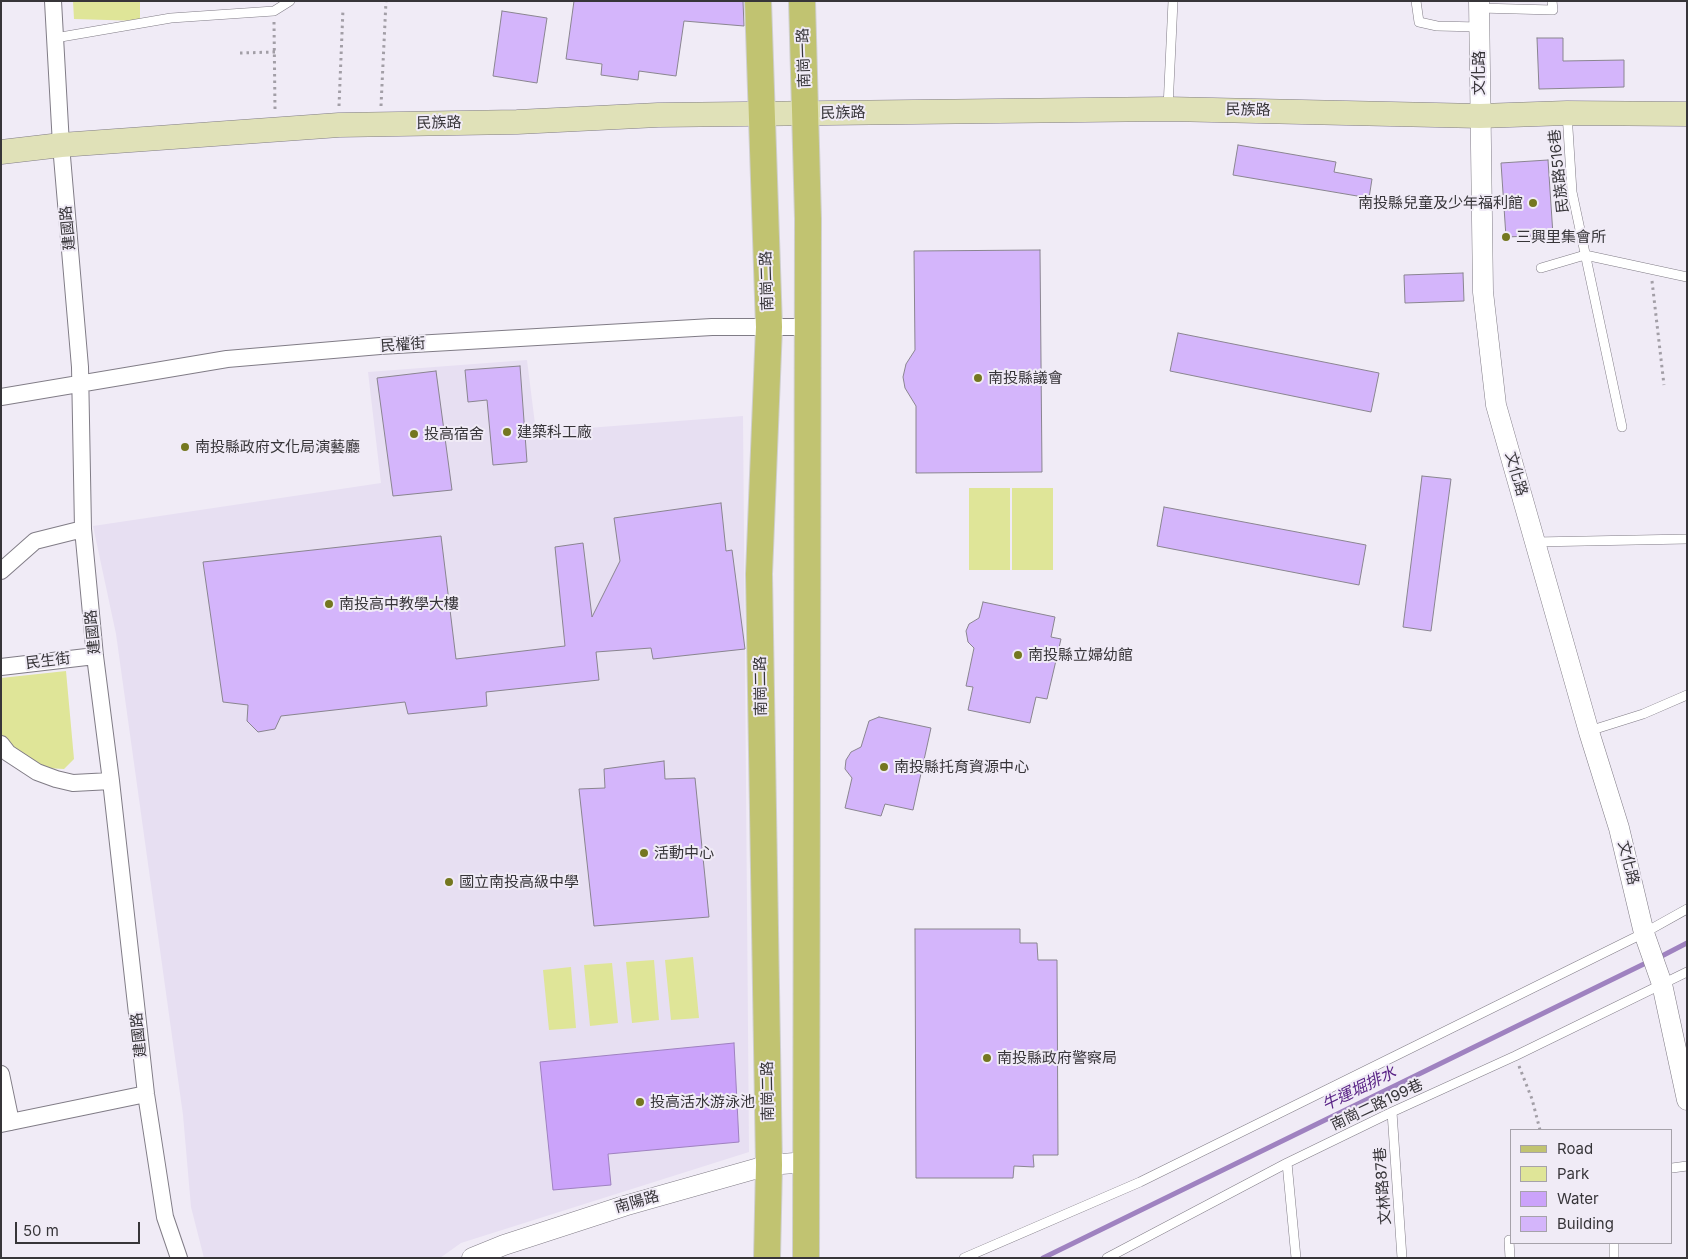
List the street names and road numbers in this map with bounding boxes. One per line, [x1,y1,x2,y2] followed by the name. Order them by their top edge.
[794,28,814,88] street label: 南崗一路
[1470,51,1488,95] street label: 文化路
[1225,101,1271,119] street label: 民族路
[820,104,866,122] street label: 民族路
[416,114,462,132] street label: 民族路
[1546,128,1572,214] street label: 民族路516巷
[57,205,79,251] street label: 建國路
[757,251,777,311] street label: 南崗二路
[380,334,426,356] street label: 民權街
[1501,450,1531,498] street label: 文化路
[82,609,104,655] street label: 建國路
[25,649,71,673] street label: 民生街
[751,656,771,716] street label: 南崗二路
[1614,839,1642,887] street label: 文化路
[128,1012,150,1058] street label: 建國路
[758,1061,778,1121] street label: 南崗二路
[1328,1076,1426,1134] street label: 南崗二路199巷
[1371,1147,1395,1225] street label: 文林路87巷
[613,1187,661,1217] street label: 南陽路

